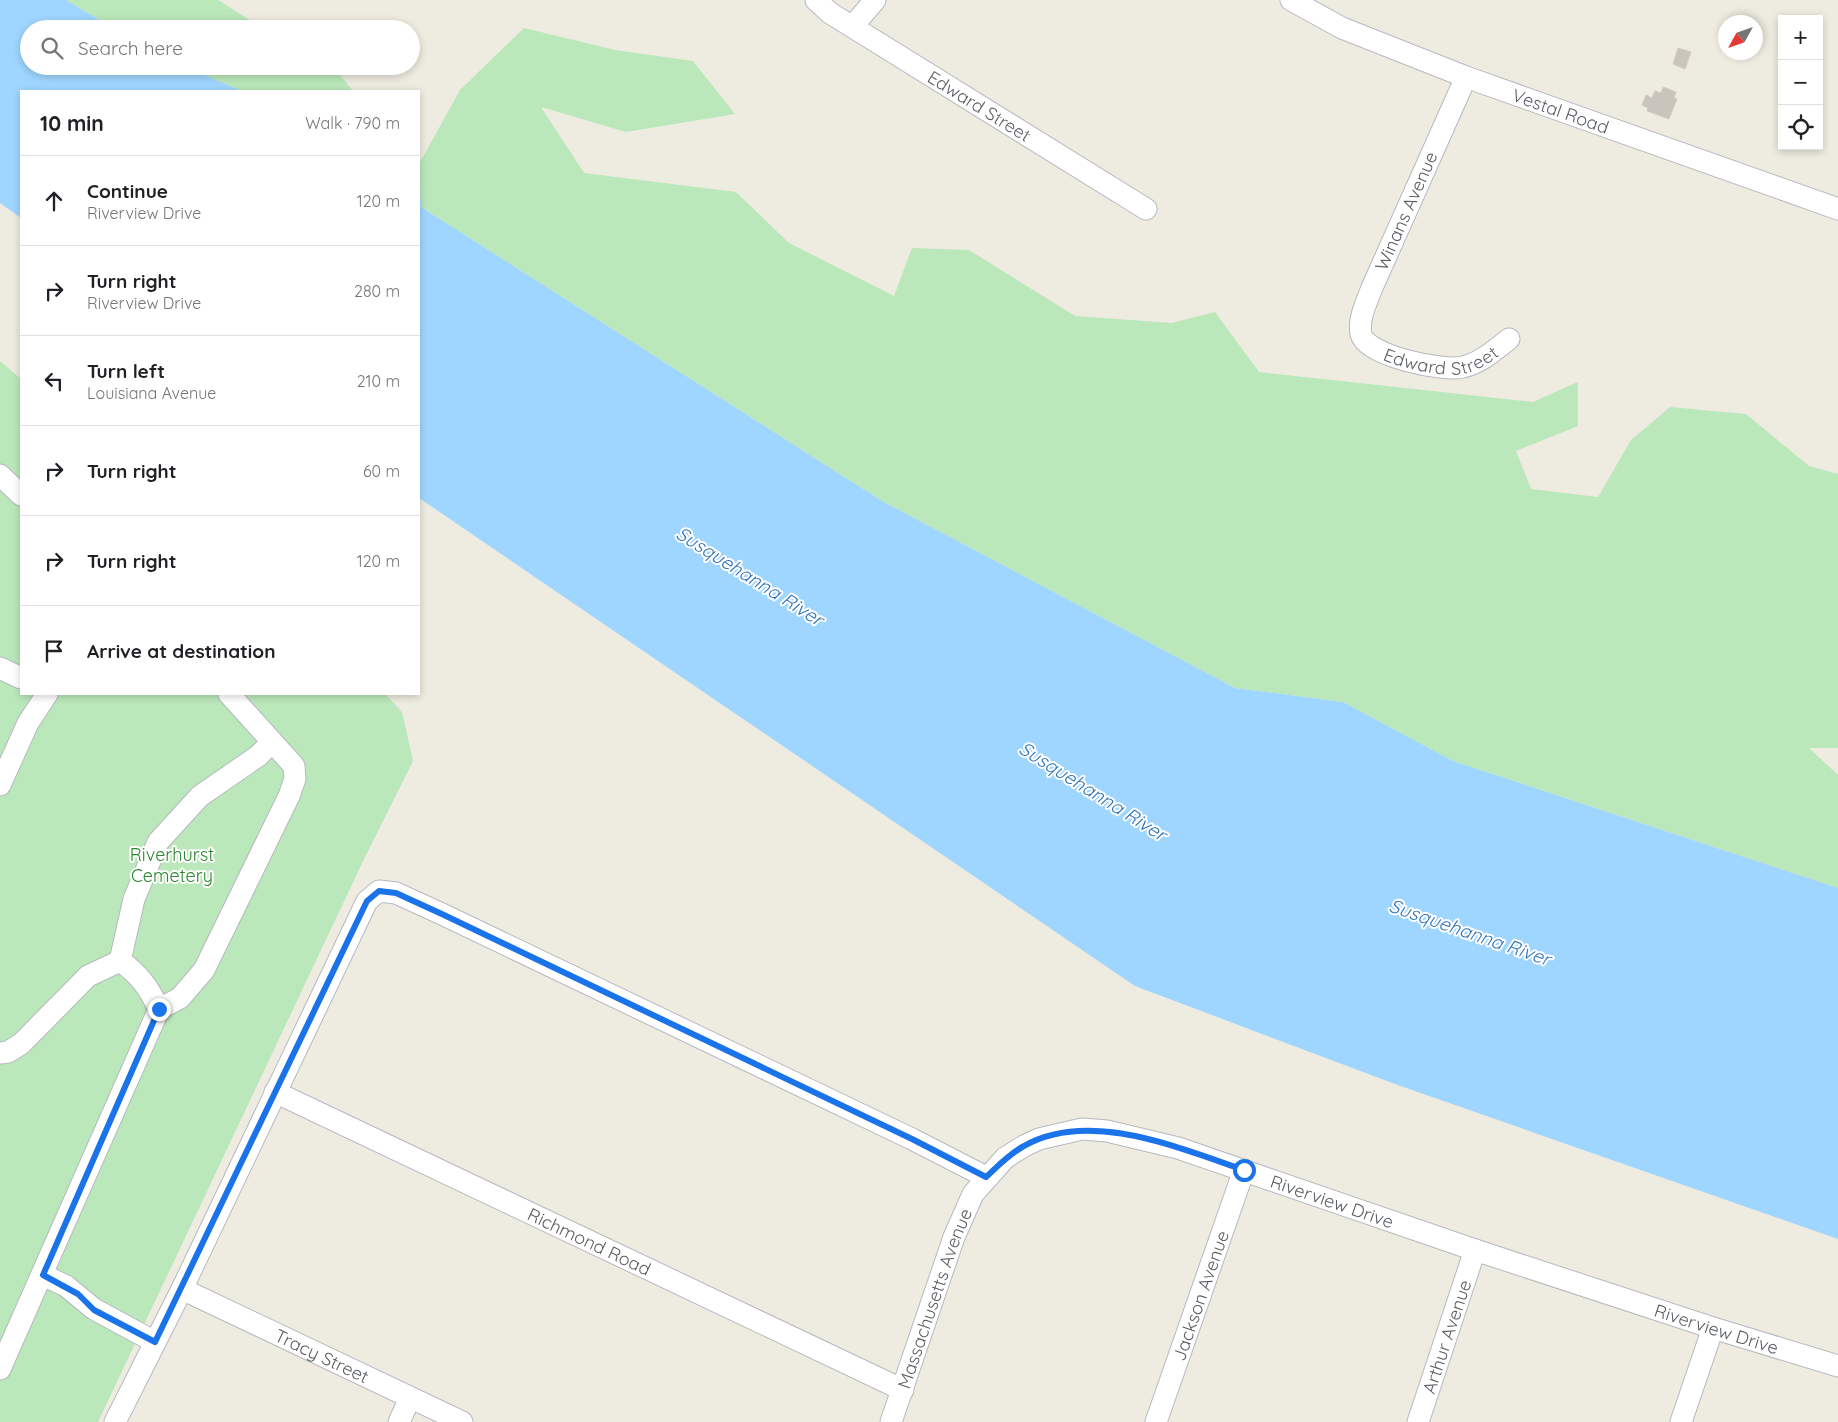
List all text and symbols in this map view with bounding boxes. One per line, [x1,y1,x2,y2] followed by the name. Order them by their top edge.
[1718,15,1763,60] north arrow
[1778,15,1823,150] map controls
[1778,15,1823,60] button: +
[20,20,420,75] search box
[38,34,66,62] icon: search
[78,36,183,60] text: Search here
[1778,60,1823,105] button: −
[924,65,1035,146] street label: Edward Street
[1509,83,1612,138] street label: Vestal Road
[1778,105,1823,150] button: locate
[40,110,104,136] text: 10 min
[305,113,400,133] text: Walk · 790 m
[1369,148,1443,274] street label: Winans Avenue
[87,179,168,203] text: Continue
[40,187,68,215] icon: ahead
[357,191,400,211] text: 120 m
[87,203,201,223] text: Riverview Drive
[87,269,176,293] text: Turn right
[40,277,68,305] icon: right
[354,281,400,301] text: 280 m
[87,293,201,313] text: Riverview Drive
[1381,341,1502,380] street label: Edward Street
[87,359,165,383] text: Turn left
[40,367,68,395] icon: left
[357,371,400,391] text: 210 m
[87,383,216,403] text: Louisiana Avenue
[40,457,68,485] icon: right
[87,459,176,483] text: Turn right
[363,461,400,481] text: 60 m
[672,521,830,632] water label: Susquehanna River
[40,547,68,575] icon: right
[87,549,176,573] text: Turn right
[357,551,400,571] text: 120 m
[40,637,68,665] icon: arrive
[87,639,276,663] text: Arrive at destination
[1015,736,1173,847] water label: Susquehanna River
[130,843,214,887] park label: Riverhurst Cemetery
[1386,893,1556,972] water label: Susquehanna River
[148,998,171,1021] route end
[1233,1159,1256,1182] route start
[1268,1169,1397,1233] street label: Riverview Drive
[524,1202,655,1280] street label: Richmond Road
[892,1204,977,1392] street label: Massachusetts Avenue
[1167,1227,1234,1364] street label: Jackson Avenue
[1417,1277,1476,1396] street label: Arthur Avenue
[1652,1298,1781,1359] street label: Riverview Drive
[271,1323,373,1388] street label: Tracy Street

